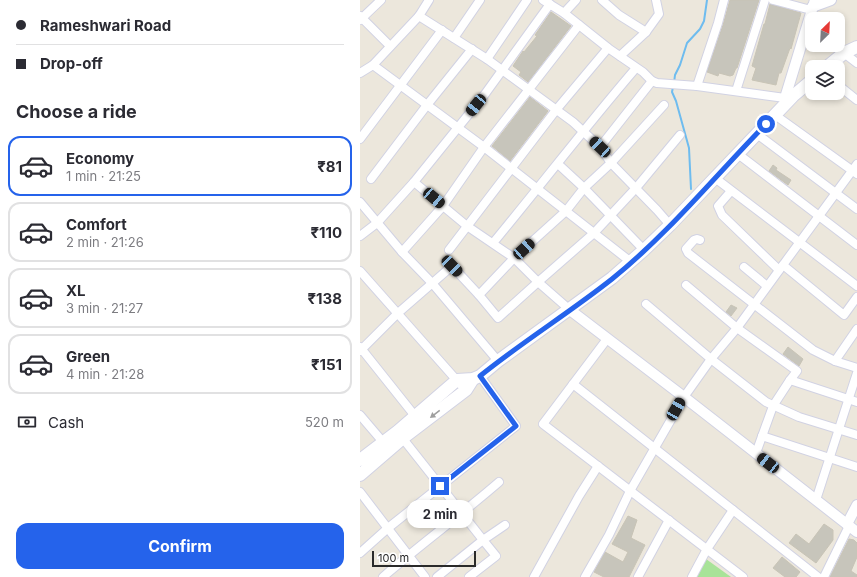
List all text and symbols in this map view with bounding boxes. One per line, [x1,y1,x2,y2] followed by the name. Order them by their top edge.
[805,12,845,52] north arrow
[805,12,845,100] map controls
[40,16,171,35] text: Rameshwari Road
[40,54,103,73] text: Drop-off
[805,60,845,100] button: layers
[464,92,488,118] car
[16,101,137,122] text: Choose a ride
[757,115,775,133] route start
[587,134,613,160] car
[18,148,54,184] icon: car
[66,149,134,168] text: Economy
[317,157,342,176] text: ₹81
[66,168,141,184] text: 1 min · 21:25
[421,186,447,210] car
[18,214,54,250] icon: car
[66,215,127,234] text: Comfort
[310,223,342,242] text: ₹110
[66,234,144,250] text: 2 min · 21:26
[511,237,537,261] car
[439,253,465,279] car
[18,280,54,316] icon: car
[66,281,86,300] text: XL
[308,289,342,308] text: ₹138
[66,300,143,316] text: 3 min · 21:27
[18,346,54,382] icon: car
[66,347,110,366] text: Green
[311,355,342,374] text: ₹151
[66,366,144,382] text: 4 min · 21:28
[665,396,687,422] car
[430,410,441,418] one-way arrow
[16,411,38,433] icon: cash
[48,413,84,432] text: Cash
[305,414,344,430] text: 520 m
[755,451,781,475] car
[431,477,449,495] route end
[407,500,473,528] callout: 2 min
[423,506,457,522] text: 2 min
[16,523,344,569] button: Confirm
[372,549,476,568] scale bar
[378,551,409,565] text: 100 m

